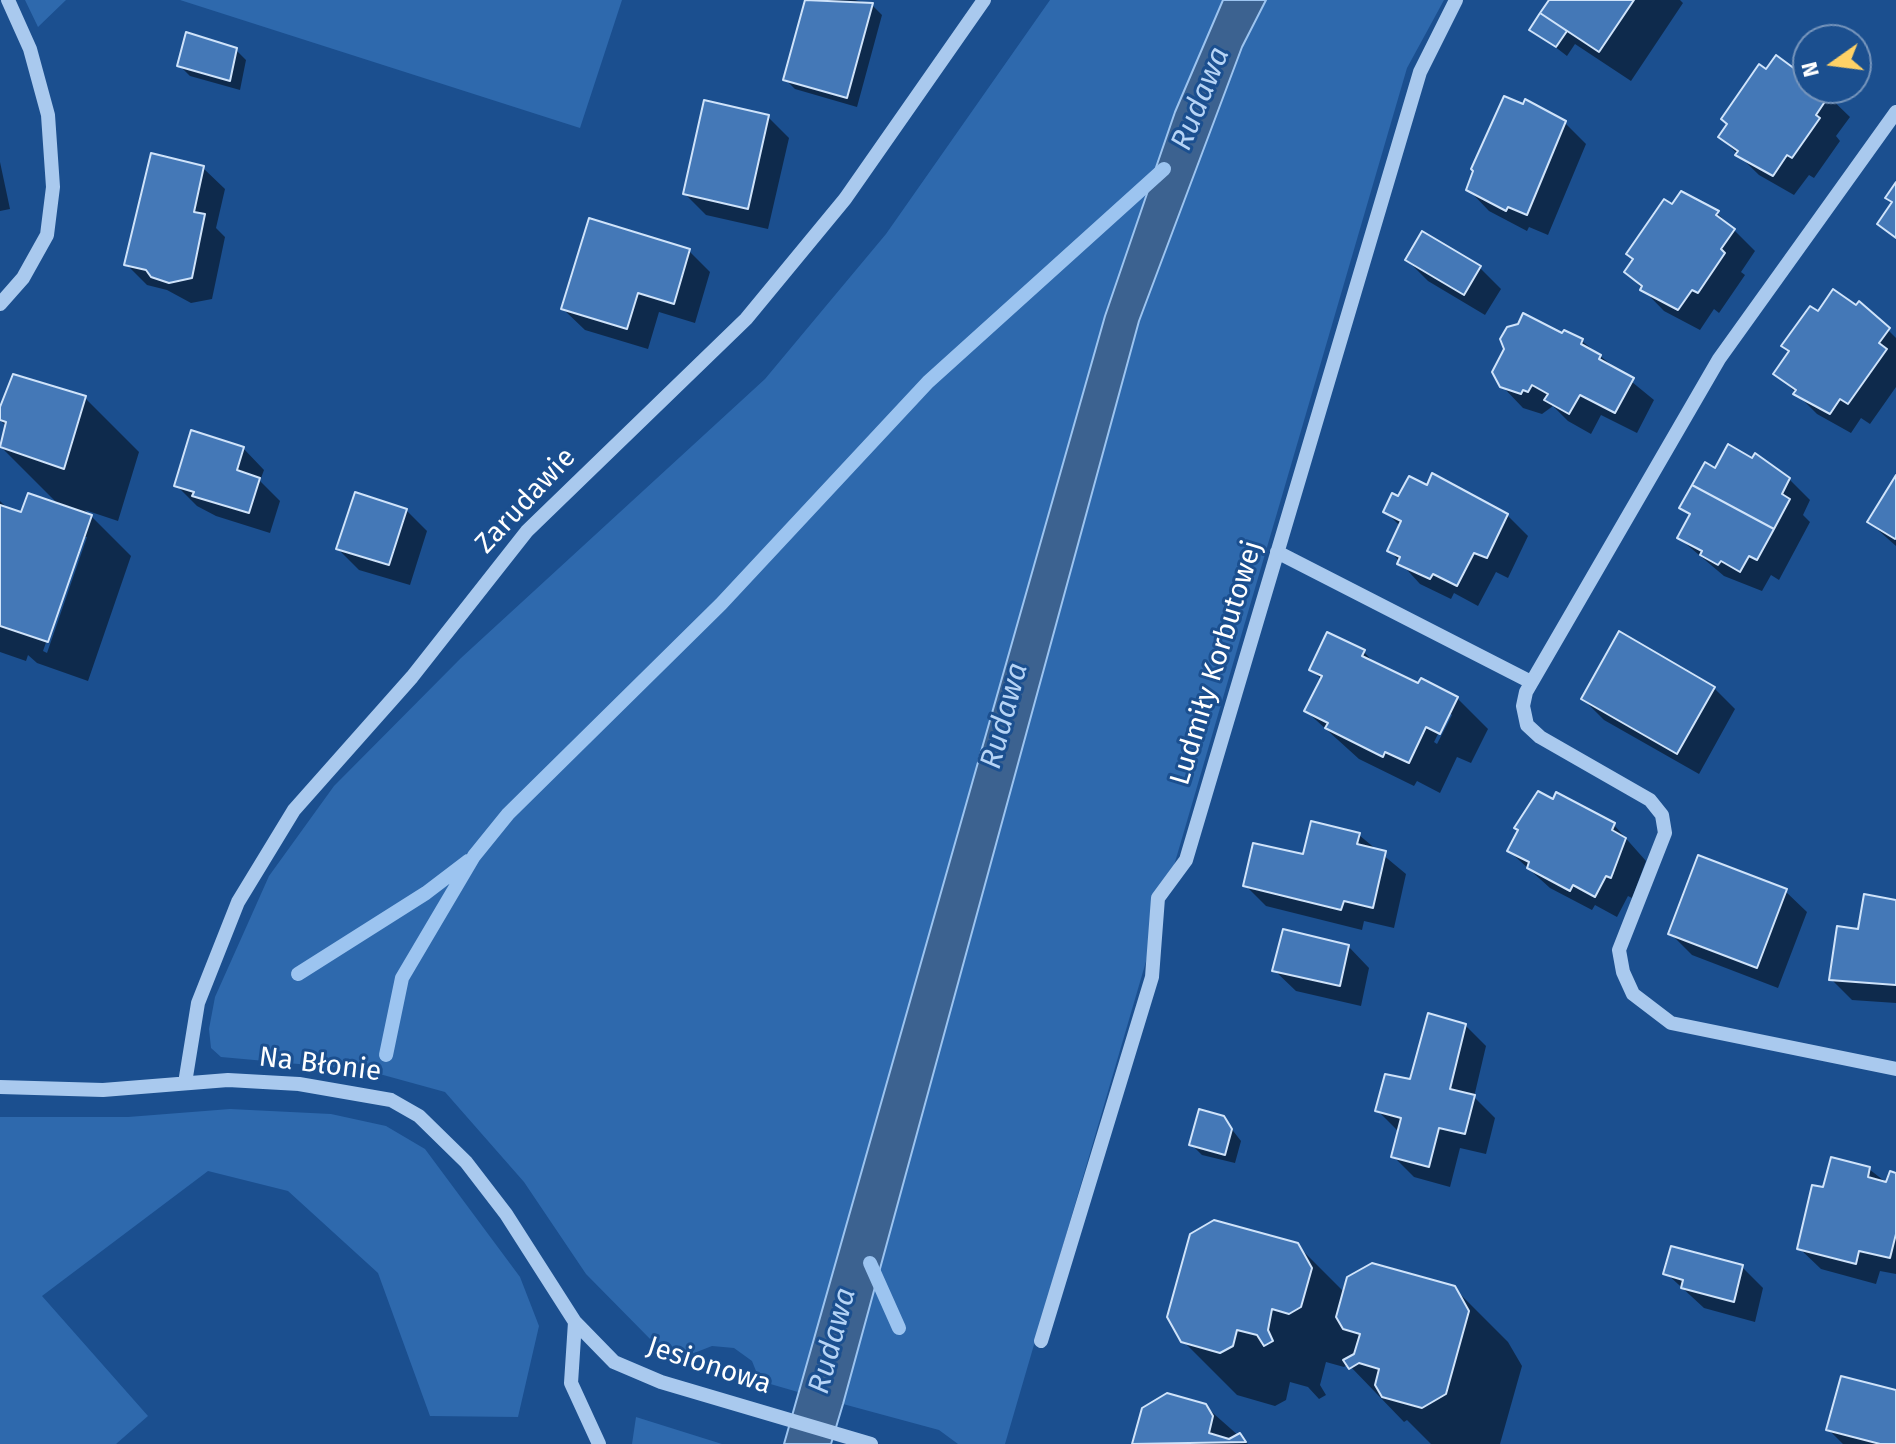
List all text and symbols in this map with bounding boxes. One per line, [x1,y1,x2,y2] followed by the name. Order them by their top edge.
[1792,24,1872,104] north arrow
[1164,42,1238,156] water label: Rudawa
[1795,59,1825,80] text: N
[469,441,583,561] street label: Zarudawie
[1164,537,1270,789] street label: Ludmiły Korbutowej
[974,659,1036,773] water label: Rudawa
[257,1041,383,1089] street label: Na Błonie
[802,1284,864,1398] water label: Rudawa
[643,1330,775,1402] street label: Jesionowa

